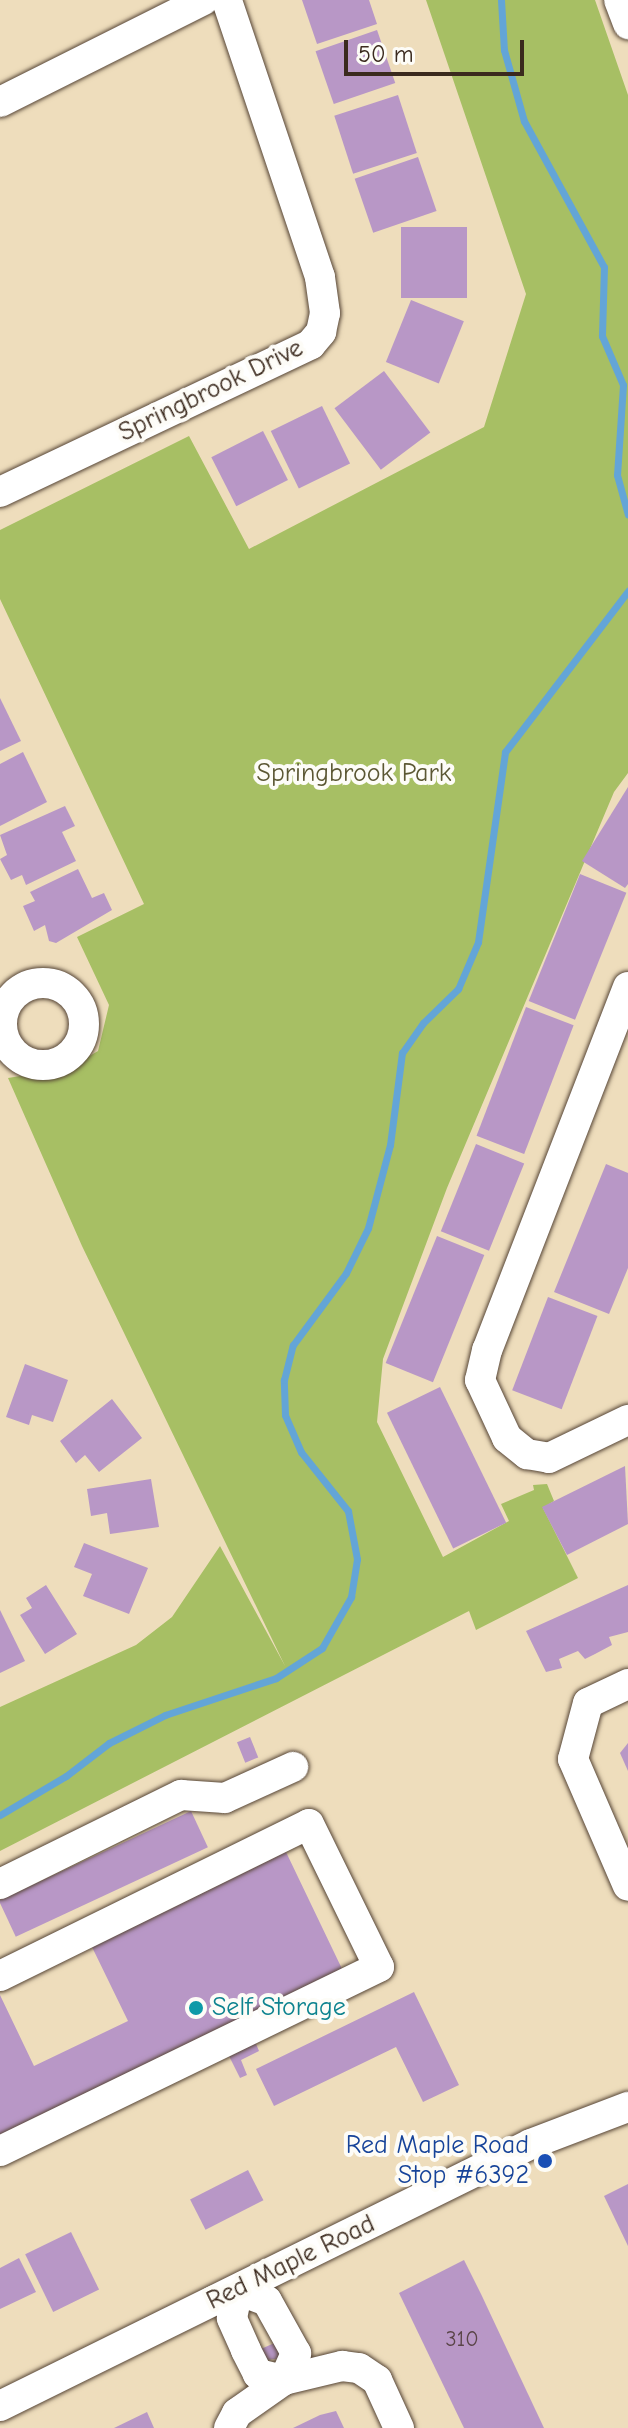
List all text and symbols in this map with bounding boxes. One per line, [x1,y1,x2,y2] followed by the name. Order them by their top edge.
[348,24,528,74] scale bar
[358,40,414,68] text: 50 m
[114,333,308,449] street label: Springbrook Drive
[257,758,451,790] park label: Springbrook Park
[212,1992,346,2024] place label: Self Storage
[187,1999,205,2017] marker: Self Storage
[346,2130,529,2192] place label: Red Maple Road Stop #6392
[536,2152,554,2170] marker: Red Maple Road Stop #6392
[202,2209,380,2317] street label: Red Maple Road
[445,2327,479,2353] house number: 310

